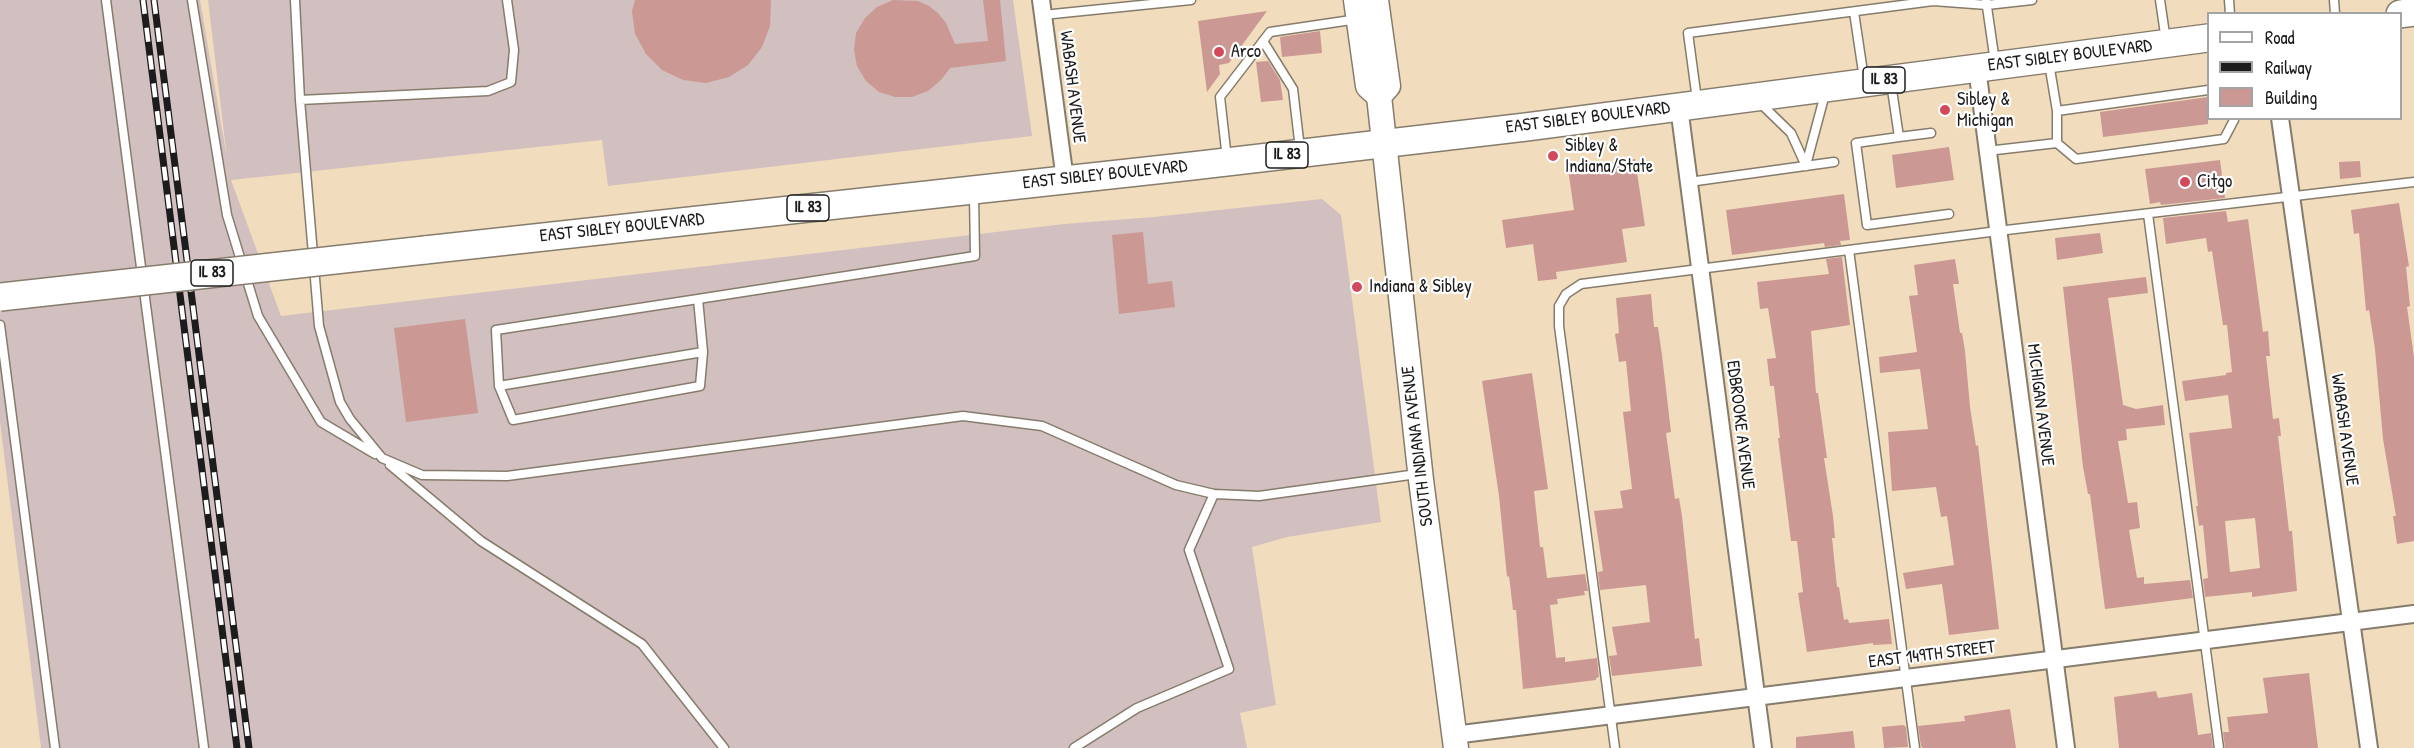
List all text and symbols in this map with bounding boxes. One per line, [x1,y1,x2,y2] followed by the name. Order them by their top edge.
[2207,12,2402,120] legend
[2265,25,2295,50] text: Road
[1054,30,1090,144] street label: WABASH AVENUE
[1987,35,2153,77] street label: EAST SIBLEY BOULEVARD
[1231,41,1261,63] place label: Arco
[1212,45,1226,59] marker: Arco
[2265,55,2312,80] text: Railway
[1863,67,1905,93] road number: IL 83
[2265,85,2317,110] text: Building
[1957,89,2014,132] place label: Sibley & Michigan
[1505,97,1671,139] street label: EAST SIBLEY BOULEVARD
[1938,103,1952,117] marker: Sibley & Michigan
[1565,135,1653,178] place label: Sibley & Indiana/State
[1266,142,1308,168] road number: IL 83
[1546,149,1560,163] marker: Sibley & Indiana/State
[1022,156,1188,194] street label: EAST SIBLEY BOULEVARD
[2197,171,2232,193] place label: Citgo
[2178,175,2192,189] marker: Citgo
[787,195,829,221] road number: IL 83
[539,209,705,247] street label: EAST SIBLEY BOULEVARD
[191,260,233,286] road number: IL 83
[1369,276,1472,298] place label: Indiana & Sibley
[1350,280,1364,294] marker: Indiana & Sibley
[2022,343,2058,467] street label: MICHIGAN AVENUE
[1721,359,1759,491] street label: EDBROOKE AVENUE
[1397,365,1439,527] street label: SOUTH INDIANA AVENUE
[2325,373,2363,487] street label: WABASH AVENUE
[1867,637,1997,673] street label: EAST 149TH STREET

